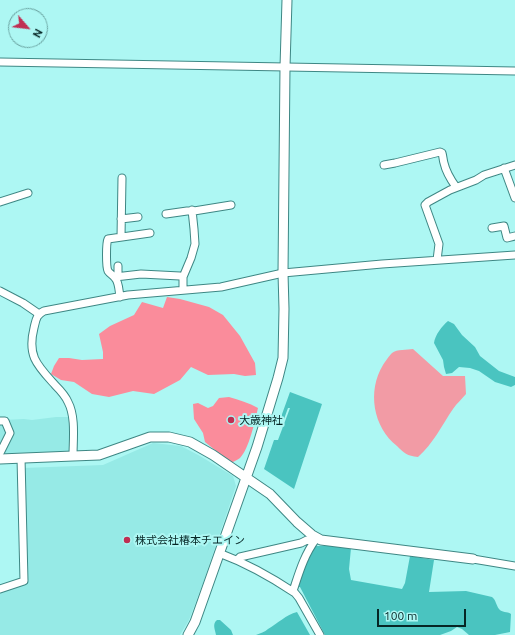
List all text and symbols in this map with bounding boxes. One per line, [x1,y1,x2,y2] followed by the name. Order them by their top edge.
[8,8,48,48] north arrow
[30,27,45,40] text: N
[239,413,283,427] place label: 大歳神社
[226,415,236,425] marker: 大歳神社
[135,533,245,547] place label: 株式会社椿本チエイン
[122,535,132,545] marker: 株式会社椿本チエイン
[379,601,468,627] scale bar
[384,609,417,622] text: 100 m

